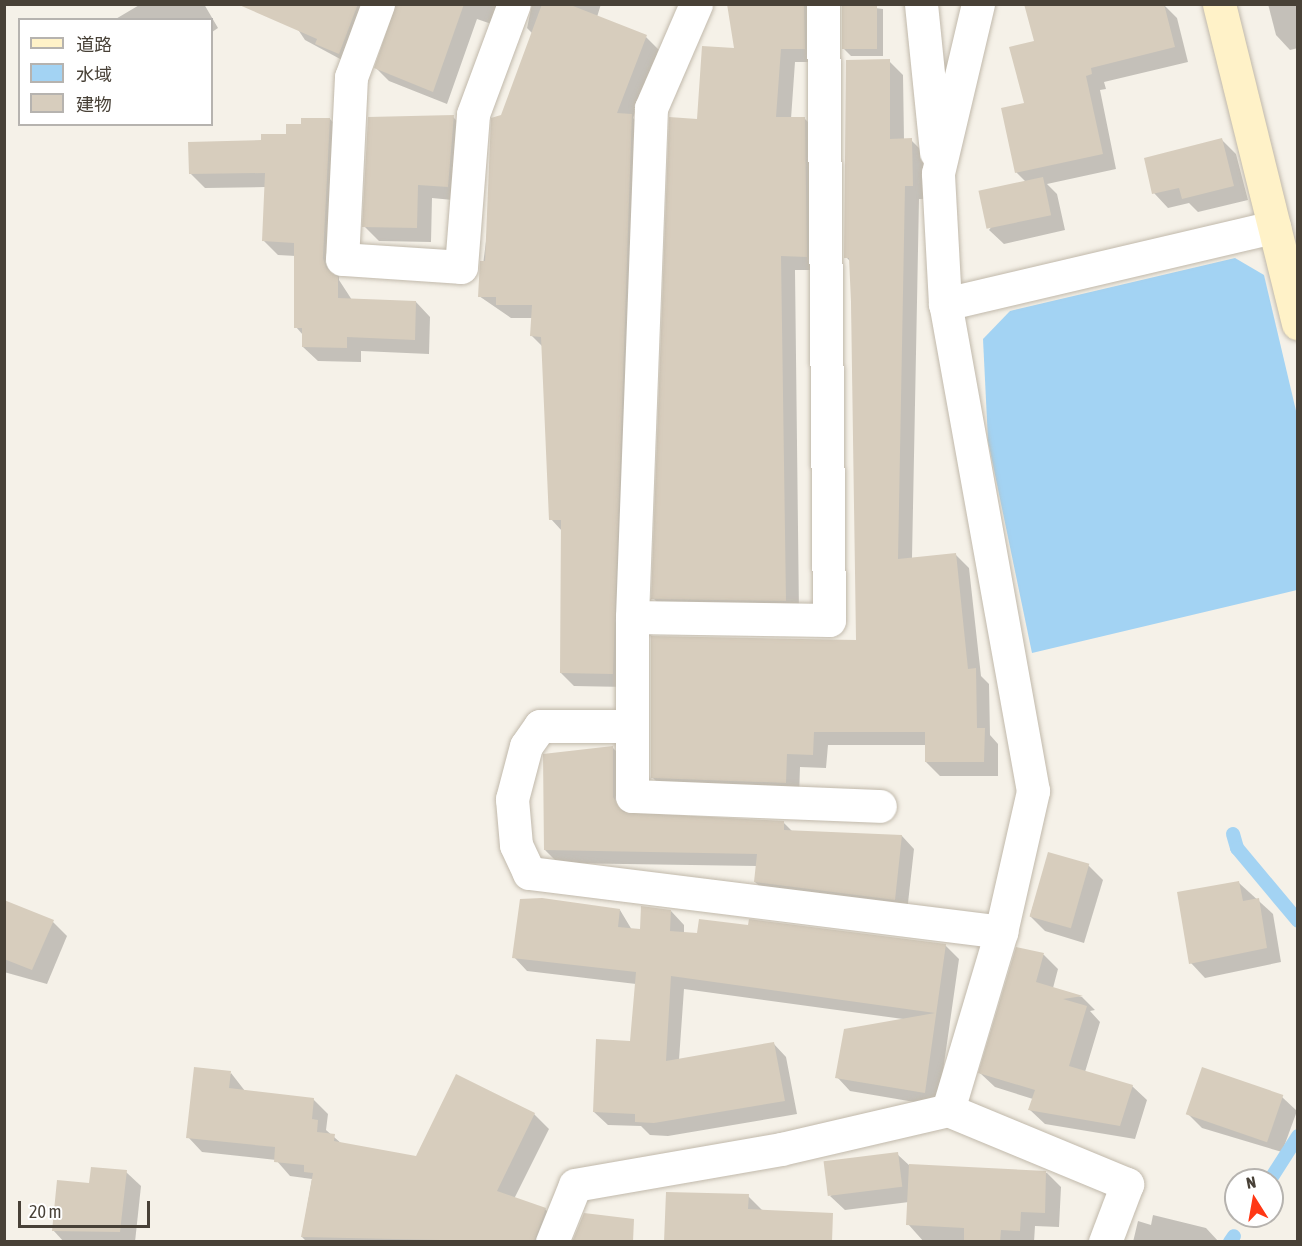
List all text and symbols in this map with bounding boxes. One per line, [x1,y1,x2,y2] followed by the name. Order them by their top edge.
[18,18,213,126] legend
[76,34,112,55] text: 道路
[76,64,112,85] text: 水域
[76,94,112,115] text: 建物
[1224,1168,1284,1228] north arrow
[1245,1173,1257,1192] text: N
[21,1189,153,1227] scale bar
[29,1201,61,1222] text: 20 m

